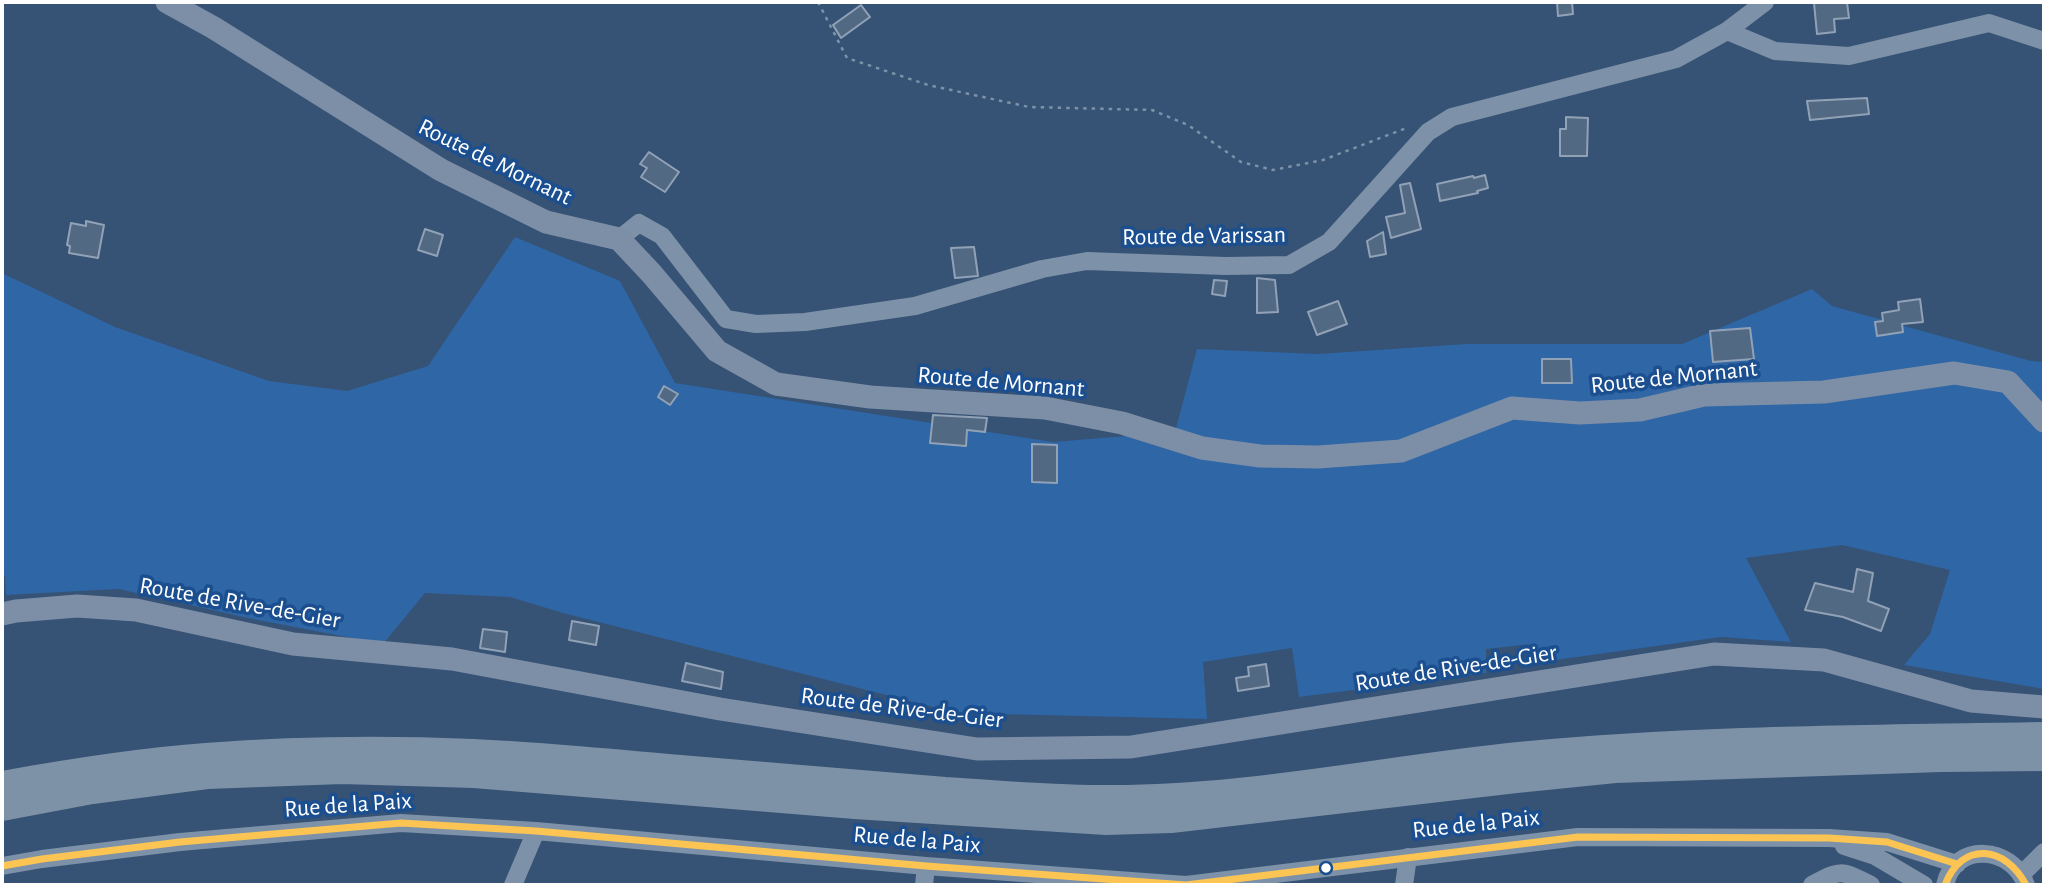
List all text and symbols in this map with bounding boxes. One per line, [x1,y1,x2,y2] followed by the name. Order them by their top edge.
[414,112,576,212] street label: Route de Mornant
[1122,220,1286,252] street label: Route de Varissan
[1589,354,1759,400] street label: Route de Mornant
[916,360,1086,404] street label: Route de Mornant
[137,571,343,635] street label: Route de Rive-de-Gier
[1353,638,1559,698] street label: Route de Rive-de-Gier
[799,681,1005,735] street label: Route de Rive-de-Gier
[283,786,413,824] street label: Rue de la Paix
[1411,803,1541,845] street label: Rue de la Paix
[852,820,982,860] street label: Rue de la Paix
[1319,861,1333,875] unlabelled marker

